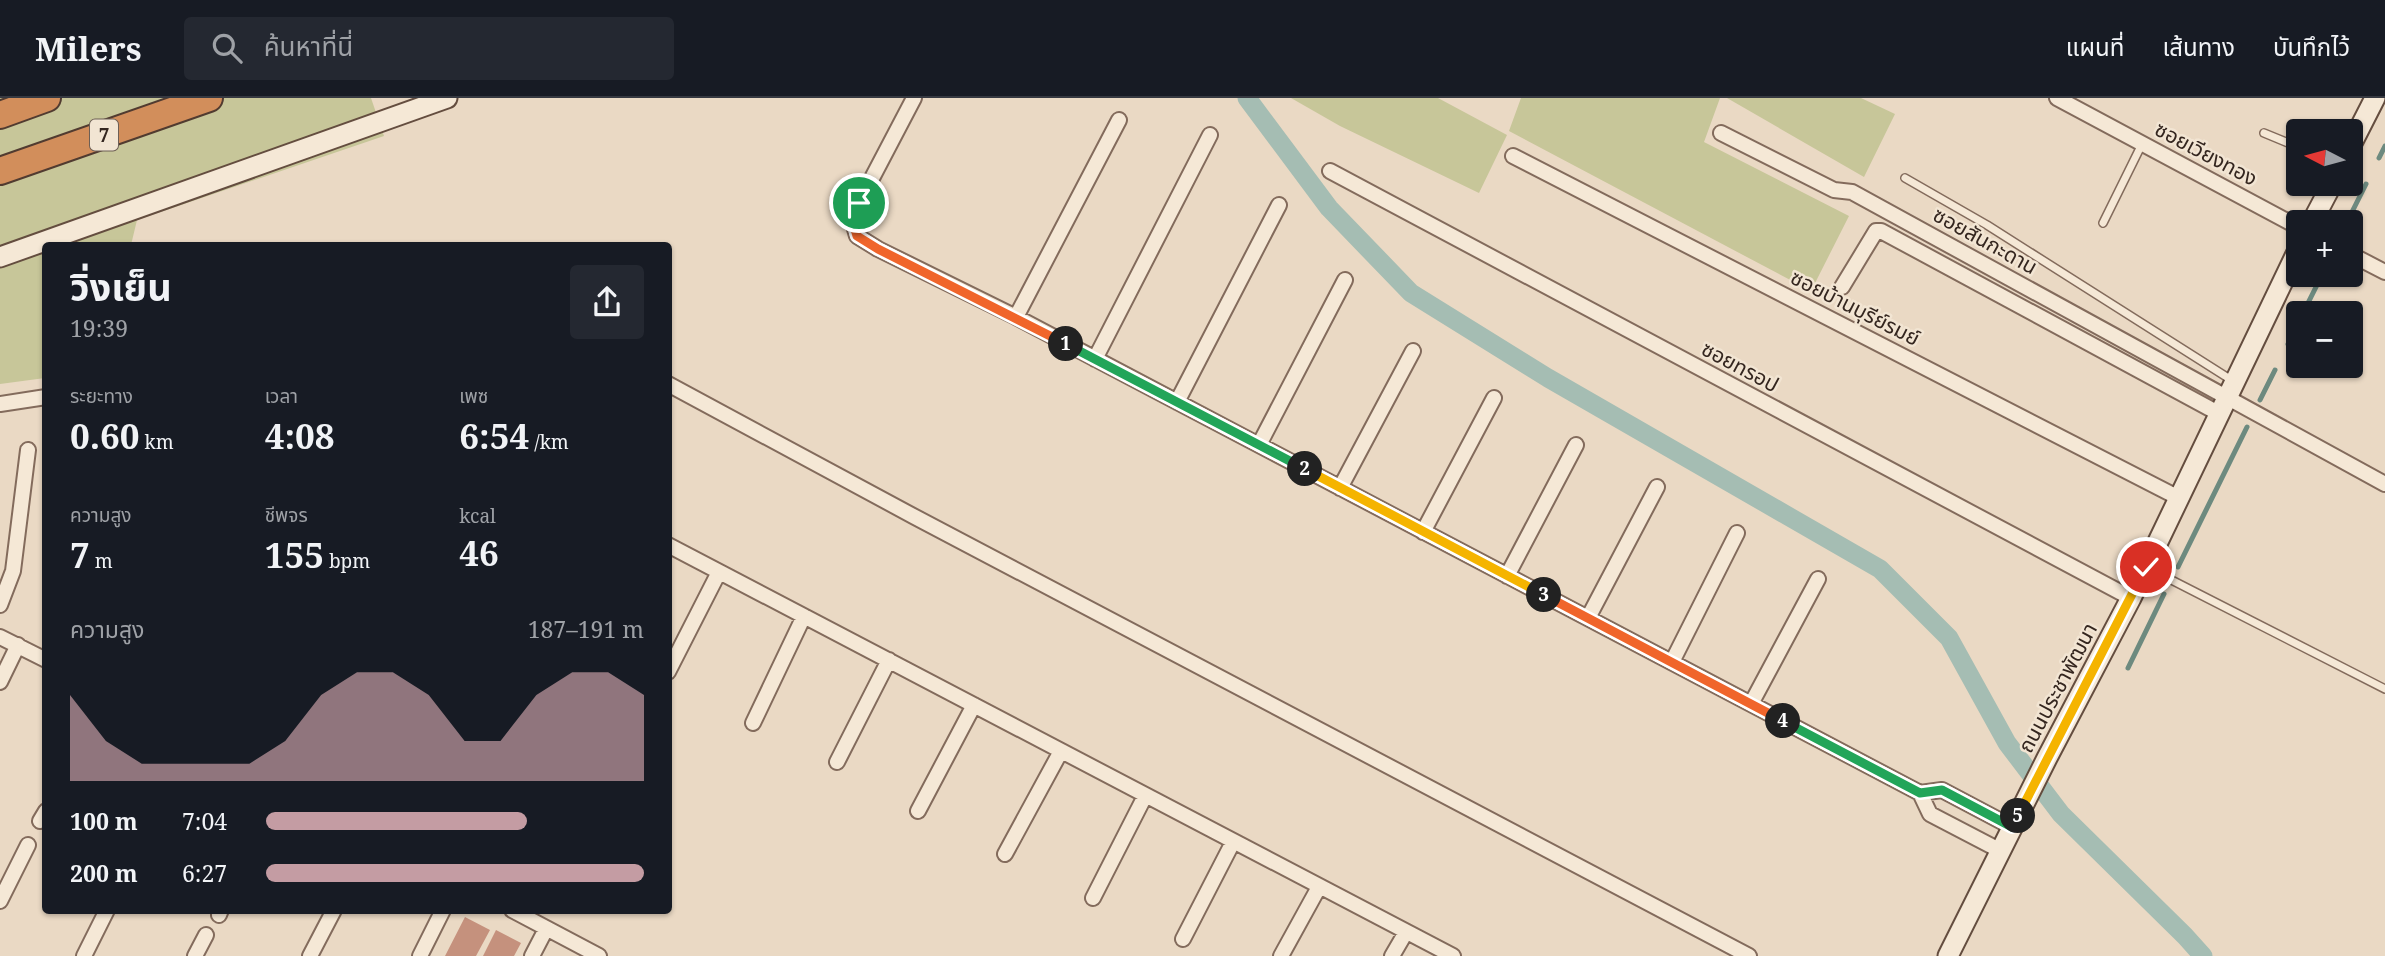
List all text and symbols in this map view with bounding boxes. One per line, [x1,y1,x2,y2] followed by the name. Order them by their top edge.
[184,17,674,80] search box
[35,26,142,71] text: Milers
[264,28,353,64] text: ค้นหาที่นี่
[208,29,246,67] icon: search
[2066,30,2124,63] text: แผนที่
[2162,30,2235,63] text: เส้นทาง
[2273,30,2350,63] text: บันทึกไว้
[2150,114,2263,192] street label: ซอยเวียงทอง
[2286,119,2362,196] north arrow
[2286,119,2363,378] map controls
[90,120,118,150] road number: 7
[829,173,889,233] pin
[840,184,878,222] icon: arrive
[1928,200,2043,280] street label: ซอยสันกะดาน
[2286,210,2363,287] button: +
[70,260,172,312] text: วิ่งเย็น
[1786,263,1925,352] street label: ซอยบ้านบุรีย์รมย์
[570,265,644,339] button: share
[2286,301,2363,378] button: −
[70,312,128,344] text: 19:39
[1048,327,1084,362] pin: 1
[1060,330,1071,356] text: 1
[1697,334,1784,398] street label: ซอยทรอป
[70,383,133,409] text: ระยะทาง
[265,383,298,409] text: เวลา
[459,383,488,409] text: เพซ
[70,412,140,459] text: 0.60
[265,412,335,459] text: 4:08
[459,412,529,459] text: 6:54
[140,429,174,455] text: km
[529,429,569,455] text: /km
[1288,452,1322,486] pin: 2
[1299,455,1310,481] text: 2
[70,502,131,528] text: ความสูง
[265,502,308,528] text: ชีพจร
[459,503,496,529] text: kcal
[459,529,499,576] text: 46
[70,531,90,578] text: 7
[265,531,324,578] text: 155
[2116,537,2176,597] pin
[90,548,113,574] text: m
[324,548,370,574] text: bpm
[2127,548,2165,586] icon: check
[1526,578,1562,612] pin: 3
[1538,581,1549,607] text: 3
[70,613,144,645] text: ความสูง
[528,613,644,645] text: 187–191 m
[2011,618,2103,757] street label: ถนนประชาพัฒนา
[1766,704,1800,738] pin: 4
[1777,707,1788,733] text: 4
[2000,798,2036,834] pin: 5
[2012,802,2023,828] text: 5
[70,805,138,837] text: 100 m
[182,805,227,837] text: 7:04
[70,857,138,889] text: 200 m
[182,857,227,889] text: 6:27

